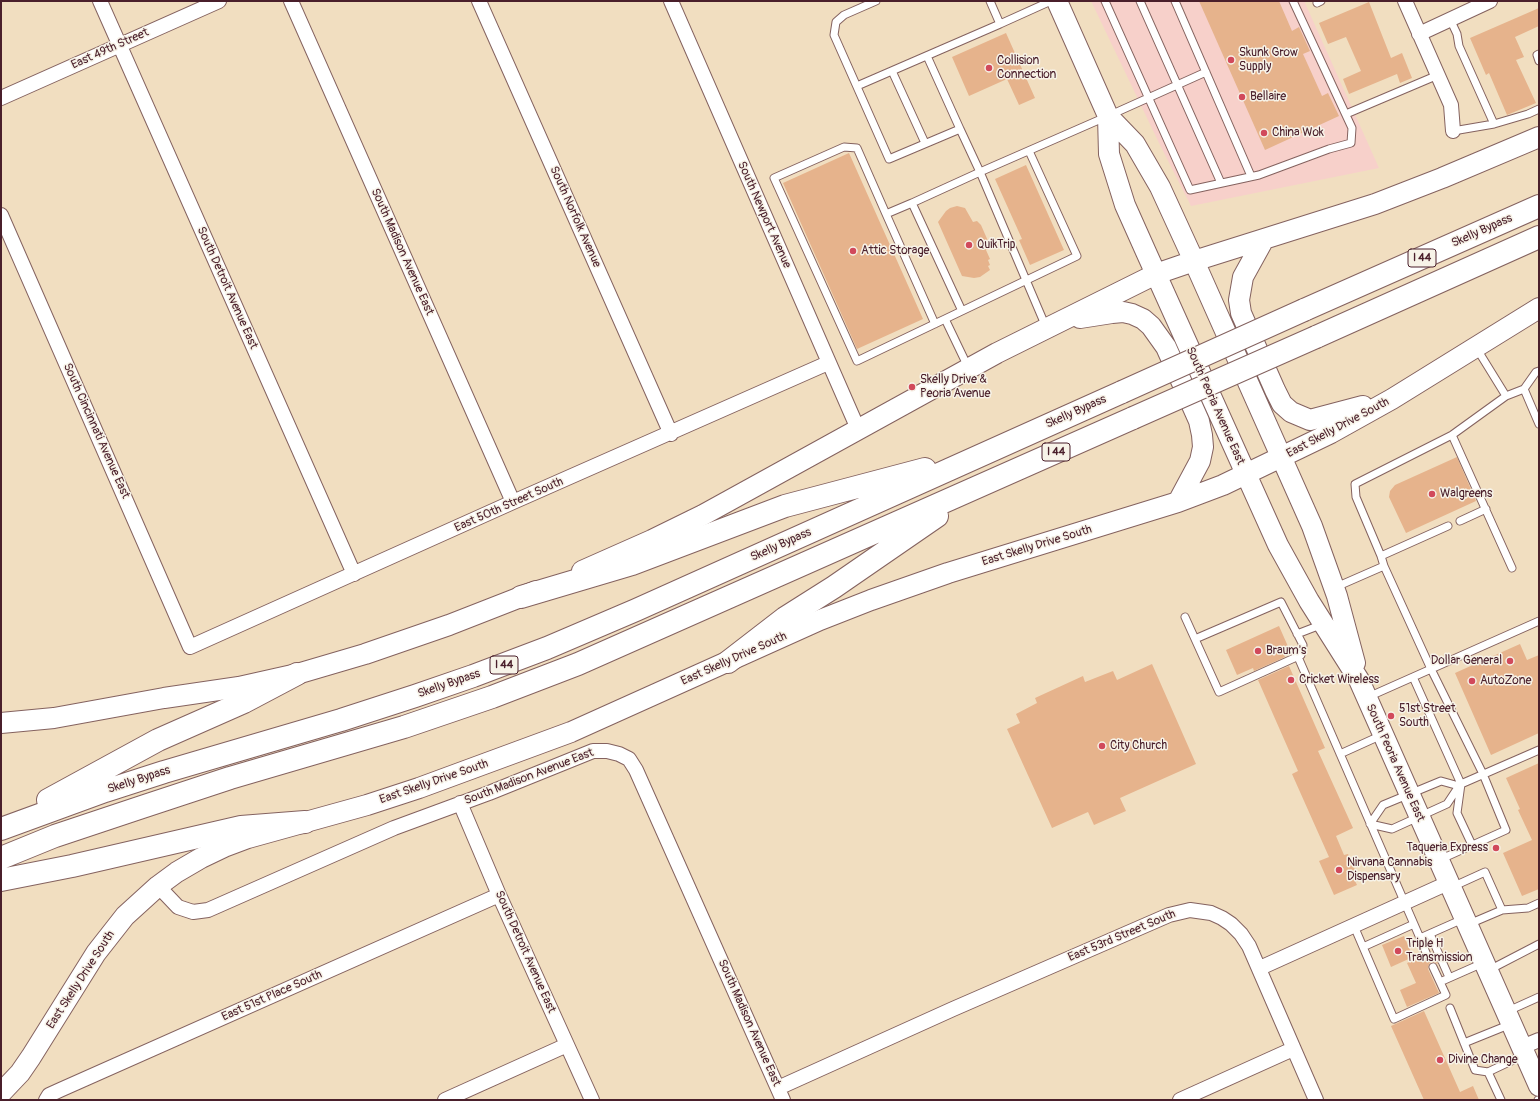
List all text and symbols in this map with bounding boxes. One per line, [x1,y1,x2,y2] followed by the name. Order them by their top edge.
[69,25,151,73] street label: East 49th Street
[1239,46,1298,74] place label: Skunk Grow Supply
[997,54,1056,82] place label: Collision Connection
[1226,55,1236,65] marker: Skunk Grow Supply
[984,63,994,73] marker: Collision Connection
[1250,90,1286,104] place label: Bellaire
[1237,92,1247,102] marker: Bellaire
[1272,126,1324,140] place label: China Wok
[1259,128,1269,138] marker: China Wok
[734,159,794,271] street label: South Newport Avenue
[546,164,604,270] street label: South Norfolk Avenue
[367,186,437,318] street label: South Madison Avenue East
[1449,211,1515,251] street label: Skelly Bypass
[193,225,261,351] street label: South Detroit Avenue East
[977,238,1015,252] place label: QuikTrip
[964,240,974,250] marker: QuikTrip
[861,244,929,258] place label: Attic Storage
[848,246,858,256] marker: Attic Storage
[1408,249,1436,267] road number: I 44
[1182,345,1248,467] street label: South Peoria Avenue East
[60,361,132,501] street label: South Cincinnati Avenue East
[920,373,990,401] place label: Skelly Drive & Peoria Avenue
[907,382,917,392] marker: Skelly Drive & Peoria Avenue
[1043,392,1109,432] street label: Skelly Bypass
[1284,395,1392,461] street label: East Skelly Drive South
[1042,443,1070,461] road number: I 44
[452,475,566,535] street label: East 50th Street South
[1440,487,1492,501] place label: Walgreens
[1427,489,1437,499] marker: Walgreens
[980,522,1094,570] street label: East Skelly Drive South
[748,525,814,565] street label: Skelly Bypass
[679,629,789,689] street label: East Skelly Drive South
[1266,644,1306,658] place label: Braum's
[1253,646,1263,656] marker: Braum's
[1431,654,1502,668] place label: Dollar General
[490,656,518,674] road number: I 44
[1505,656,1515,666] marker: Dollar General
[416,667,482,701] street label: Skelly Bypass
[1299,673,1379,687] place label: Cricket Wireless
[1480,674,1531,688] place label: AutoZone
[1286,675,1296,685] marker: Cricket Wireless
[1467,676,1477,686] marker: AutoZone
[1362,702,1428,824] street label: South Peoria Avenue East
[1399,702,1456,730] place label: 51st Street South
[1386,711,1396,721] marker: 51st Street South
[1110,739,1167,753] place label: City Church
[1097,741,1107,751] marker: City Church
[462,746,596,808] street label: South Madison Avenue East
[378,757,490,807] street label: East Skelly Drive South
[106,763,172,797] street label: Skelly Bypass
[1406,841,1488,855] place label: Taqueria Express
[1491,843,1501,853] marker: Taqueria Express
[1347,856,1432,884] place label: Nirvana Cannabis Dispensary
[1334,865,1344,875] marker: Nirvana Cannabis Dispensary
[491,889,559,1015] street label: South Detroit Avenue East
[1066,907,1178,965] street label: East 53rd Street South
[44,928,118,1032] street label: East Skelly Drive South
[1406,937,1472,965] place label: Triple H Transmission
[1393,946,1403,956] marker: Triple H Transmission
[714,957,784,1089] street label: South Madison Avenue East
[220,967,324,1025] street label: East 51st Place South
[1448,1053,1518,1067] place label: Divine Change
[1435,1055,1445,1065] marker: Divine Change

